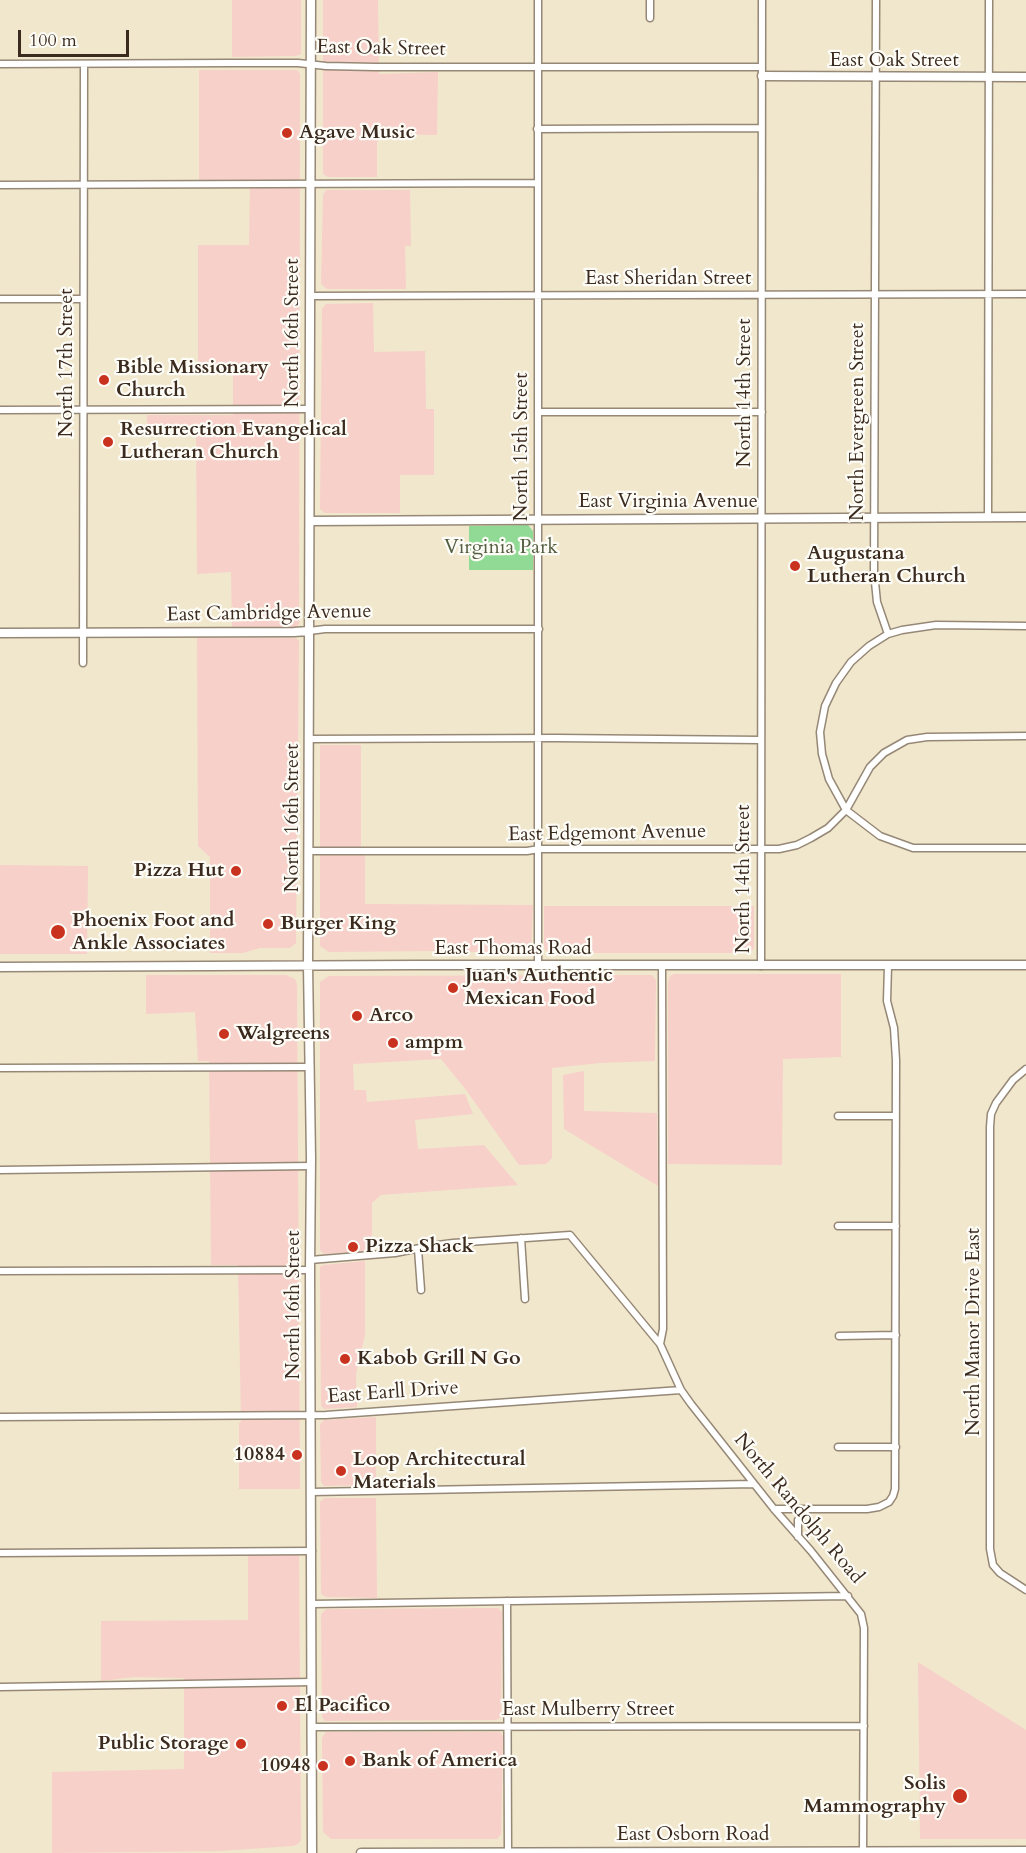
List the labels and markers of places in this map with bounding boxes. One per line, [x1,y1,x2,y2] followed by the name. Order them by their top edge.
[299,121,415,145] place label: Agave Music
[280,126,294,140] marker: Agave Music
[116,356,269,403] place label: Bible Missionary Church
[97,373,111,387] marker: Bible Missionary Church
[120,418,347,465] place label: Resurrection Evangelical Lutheran Church
[101,435,115,449] marker: Resurrection Evangelical Lutheran Church
[807,542,966,589] place label: Augustana Lutheran Church
[788,559,802,573] marker: Augustana Lutheran Church
[134,859,224,883] place label: Pizza Hut
[229,864,243,878] marker: Pizza Hut
[72,909,234,956] place label: Phoenix Foot and Ankle Associates
[280,912,396,936] place label: Burger King
[261,917,275,931] marker: Burger King
[49,923,67,941] marker: Phoenix Foot and Ankle Associates
[465,964,613,1011] place label: Juan's Authentic Mexican Food
[446,981,460,995] marker: Juan's Authentic Mexican Food
[369,1004,413,1028] place label: Arco
[350,1009,364,1023] marker: Arco
[236,1022,330,1046] place label: Walgreens
[217,1027,231,1041] marker: Walgreens
[405,1031,463,1055] place label: ampm
[386,1036,400,1050] marker: ampm
[365,1235,474,1259] place label: Pizza Shack
[346,1240,360,1254] marker: Pizza Shack
[357,1347,521,1371] place label: Kabob Grill N Go
[338,1352,352,1366] marker: Kabob Grill N Go
[234,1443,285,1467] place label: 10884
[290,1448,304,1462] marker: 10884
[353,1448,526,1495] place label: Loop Architectural Materials
[334,1464,348,1478] marker: Loop Architectural Materials
[294,1694,390,1718] place label: El Pacifico
[275,1699,289,1713] marker: El Pacifico
[98,1732,229,1756] place label: Public Storage
[234,1737,248,1751] marker: Public Storage
[362,1749,518,1773] place label: Bank of America
[260,1754,311,1778] place label: 10948
[343,1754,357,1768] marker: Bank of America
[316,1759,330,1773] marker: 10948
[804,1772,946,1819] place label: Solis Mammography
[951,1787,969,1805] marker: Solis Mammography

